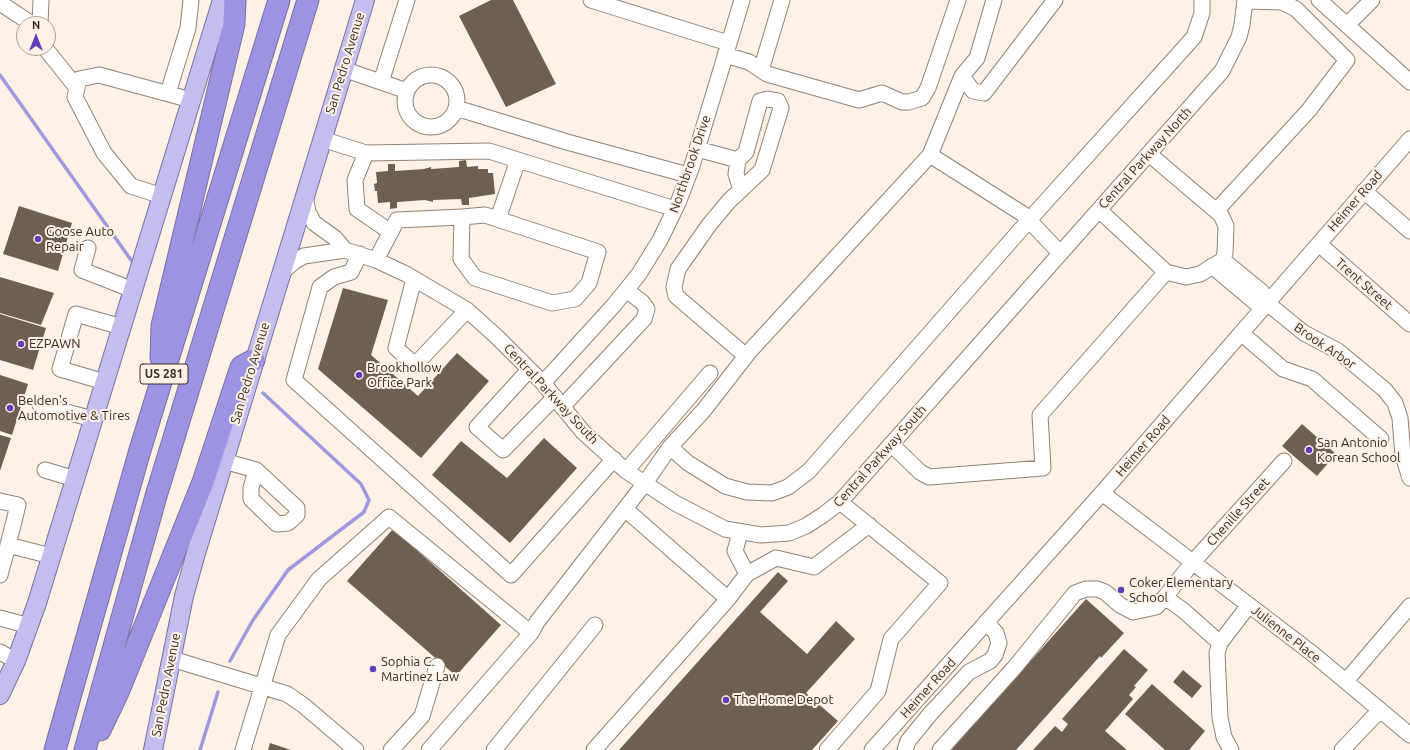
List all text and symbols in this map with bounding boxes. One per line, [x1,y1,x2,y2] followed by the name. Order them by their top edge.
[322,10,368,116] street label: San Pedro Avenue
[16,16,56,56] north arrow
[32,19,40,31] text: N
[1095,104,1195,212] street label: Central Parkway North
[666,113,714,215] street label: Northbrook Drive
[1324,167,1386,235] street label: Heimer Road
[46,224,114,255] place label: Goose Auto Repair
[33,234,43,244] marker: Goose Auto Repair
[1332,255,1396,313] street label: Trent Street
[227,320,273,426] street label: San Pedro Avenue
[1291,320,1359,372] street label: Brook Arbor
[29,336,80,352] place label: EZPAWN
[16,339,26,349] marker: EZPAWN
[500,340,602,448] street label: Central Parkway South
[367,360,441,391] place label: Brookhollow Office Park
[140,364,188,384] road number: US 281
[354,370,364,380] marker: Brookhollow Office Park
[18,393,130,424] place label: Belden's Automotive & Tires
[830,402,930,510] street label: Central Parkway South
[5,403,15,413] marker: Belden's Automotive & Tires
[1112,412,1174,480] street label: Heimer Road
[1317,435,1400,466] place label: San Antonio Korean School
[1304,445,1314,455] marker: San Antonio Korean School
[1203,475,1273,549] street label: Chenille Street
[1129,575,1233,606] place label: Coker Elementary School
[1116,585,1126,595] marker: Coker Elementary School
[1248,602,1324,666] street label: Julienne Place
[148,632,184,738] street label: San Pedro Avenue
[381,654,459,685] place label: Sophia C. Martinez Law
[897,655,959,721] street label: Heimer Road
[368,664,378,674] marker: Sophia C. Martinez Law
[734,692,834,708] place label: The Home Depot
[721,695,731,705] marker: The Home Depot

